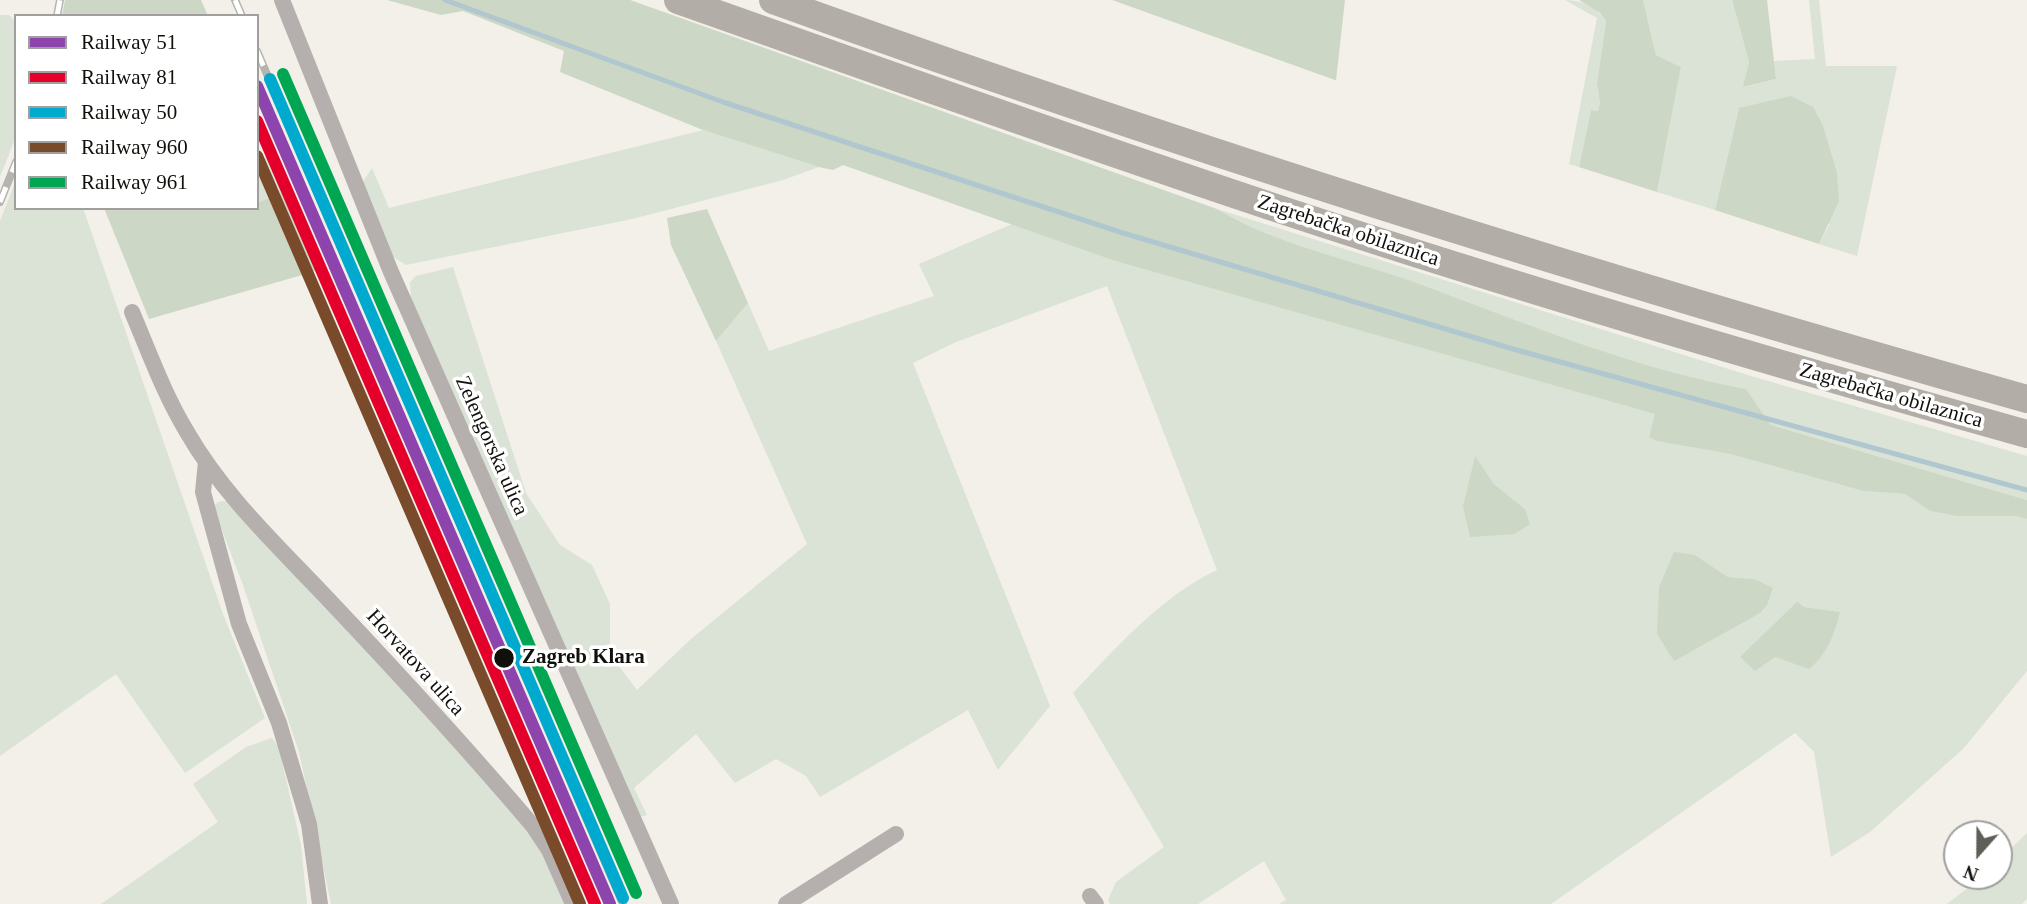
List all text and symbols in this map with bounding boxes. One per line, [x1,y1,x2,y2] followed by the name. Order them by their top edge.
[14,14,259,210] legend
[81,30,177,54] text: Railway 51
[81,65,177,89] text: Railway 81
[81,100,177,124] text: Railway 50
[81,135,188,159] text: Railway 960
[81,170,188,194] text: Railway 961
[1254,190,1442,272] street label: Zagrebačka obilaznica
[1796,358,1986,434] street label: Zagrebačka obilaznica
[449,372,533,520] street label: Zelengorska ulica
[361,605,469,721] street label: Horvatova ulica
[522,645,645,671] place label: Zagreb Klara
[492,646,516,670] marker: Zagreb Klara
[1943,820,2013,890] north arrow
[1961,861,1981,885] text: N

